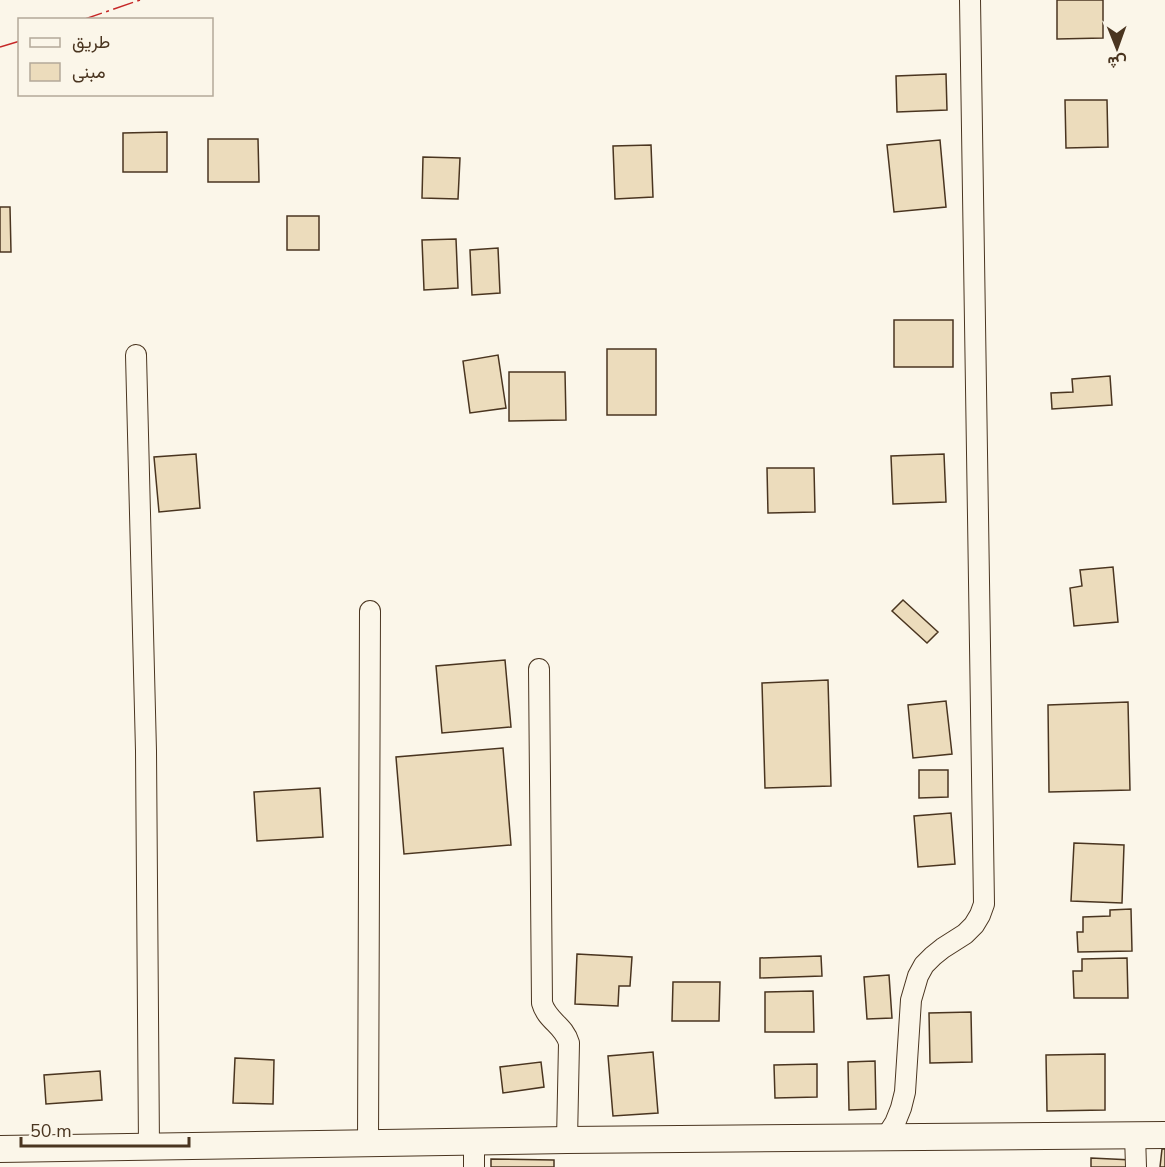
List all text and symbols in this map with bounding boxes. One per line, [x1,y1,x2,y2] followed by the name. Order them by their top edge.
[18,18,213,96] legend
[1087,18,1147,78] north arrow
[72,30,110,54] text: طريق
[1107,51,1127,73] text: ش
[72,60,106,84] text: مبنى
[21,1110,189,1148] scale bar
[30,1119,72,1143] text: 50 m

